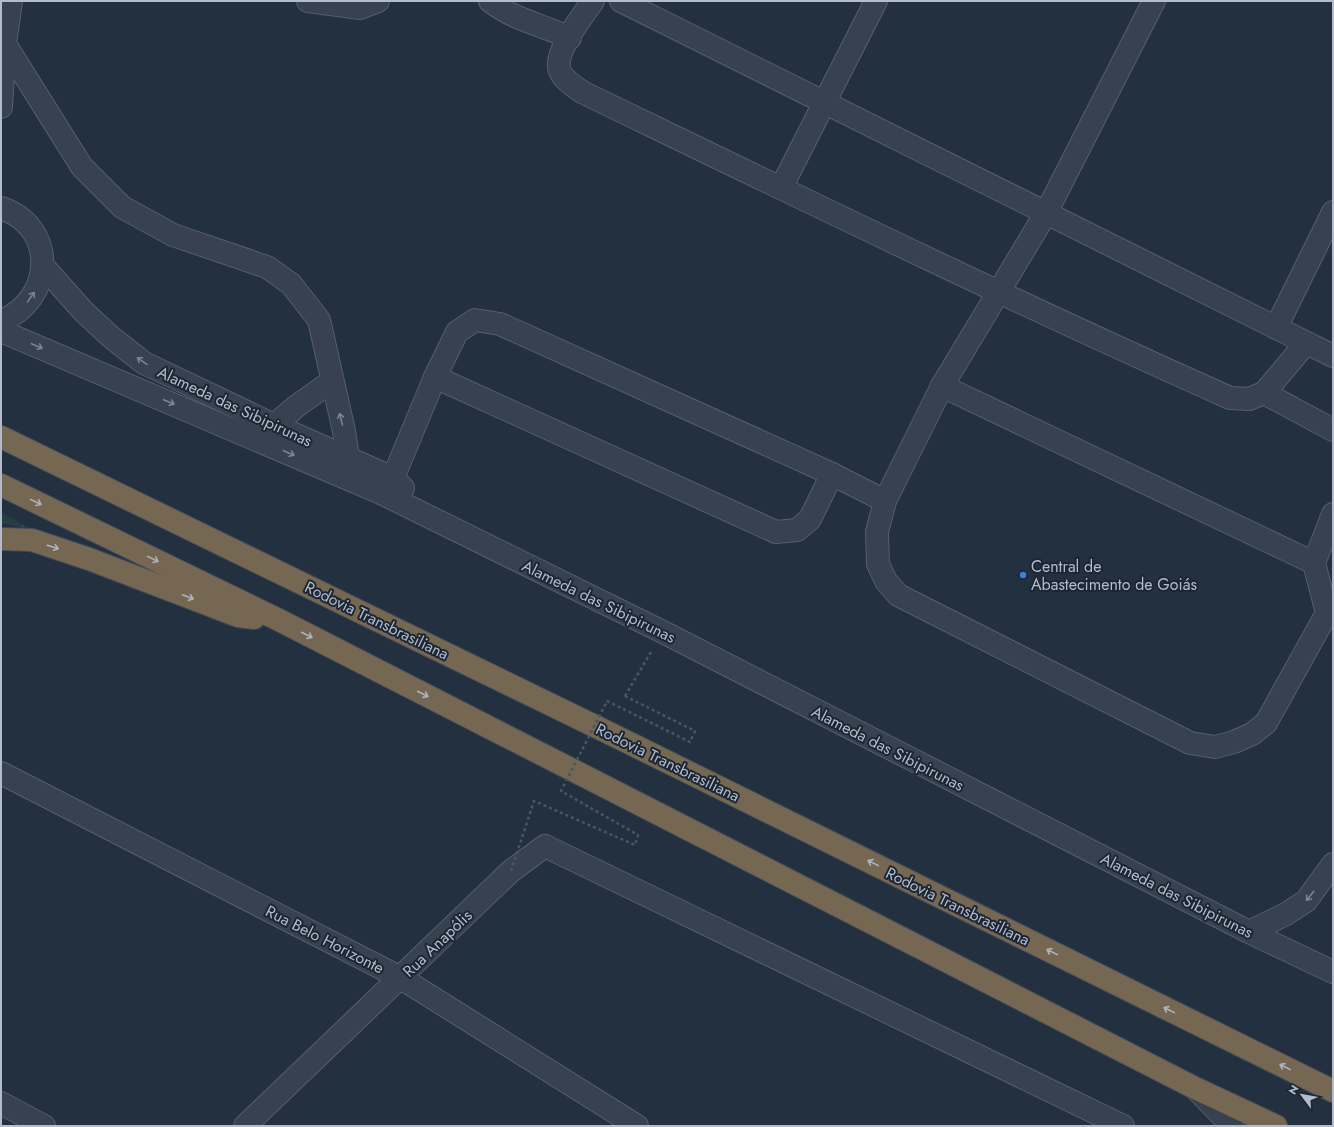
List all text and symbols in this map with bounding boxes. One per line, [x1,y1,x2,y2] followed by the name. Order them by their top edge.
[27,292,35,303] one-way arrow
[30,343,42,350] one-way arrow
[137,357,148,365] one-way arrow
[154,360,316,452] street label: Alameda das Sibipirunas
[163,399,175,407] one-way arrow
[337,413,345,426] one-way arrow
[282,450,294,458] one-way arrow
[30,499,42,506] one-way arrow
[46,544,59,551] one-way arrow
[518,554,679,649] street label: Alameda das Sibipirunas
[1031,555,1197,596] place label: Central de Abastecimento de Goiás
[147,556,159,563] one-way arrow
[1018,570,1028,580] marker: Central de Abastecimento de Goiás
[301,576,453,665] street label: Rodovia Transbrasiliana
[182,593,194,601] one-way arrow
[301,631,313,639] one-way arrow
[417,691,429,698] one-way arrow
[808,700,968,797] street label: Alameda das Sibipirunas
[592,718,744,807] street label: Rodovia Transbrasiliana
[1097,847,1257,944] street label: Alameda das Sibipirunas
[867,859,879,867] one-way arrow
[882,862,1034,951] street label: Rodovia Transbrasiliana
[1305,890,1314,901] one-way arrow
[261,900,388,979] street label: Rua Belo Horizonte
[397,904,477,982] street label: Rua Anapólis
[1047,948,1059,955] one-way arrow
[1163,1006,1175,1013] one-way arrow
[1280,1063,1292,1071] one-way arrow
[1282,1075,1322,1115] north arrow
[1284,1082,1303,1098] text: N

